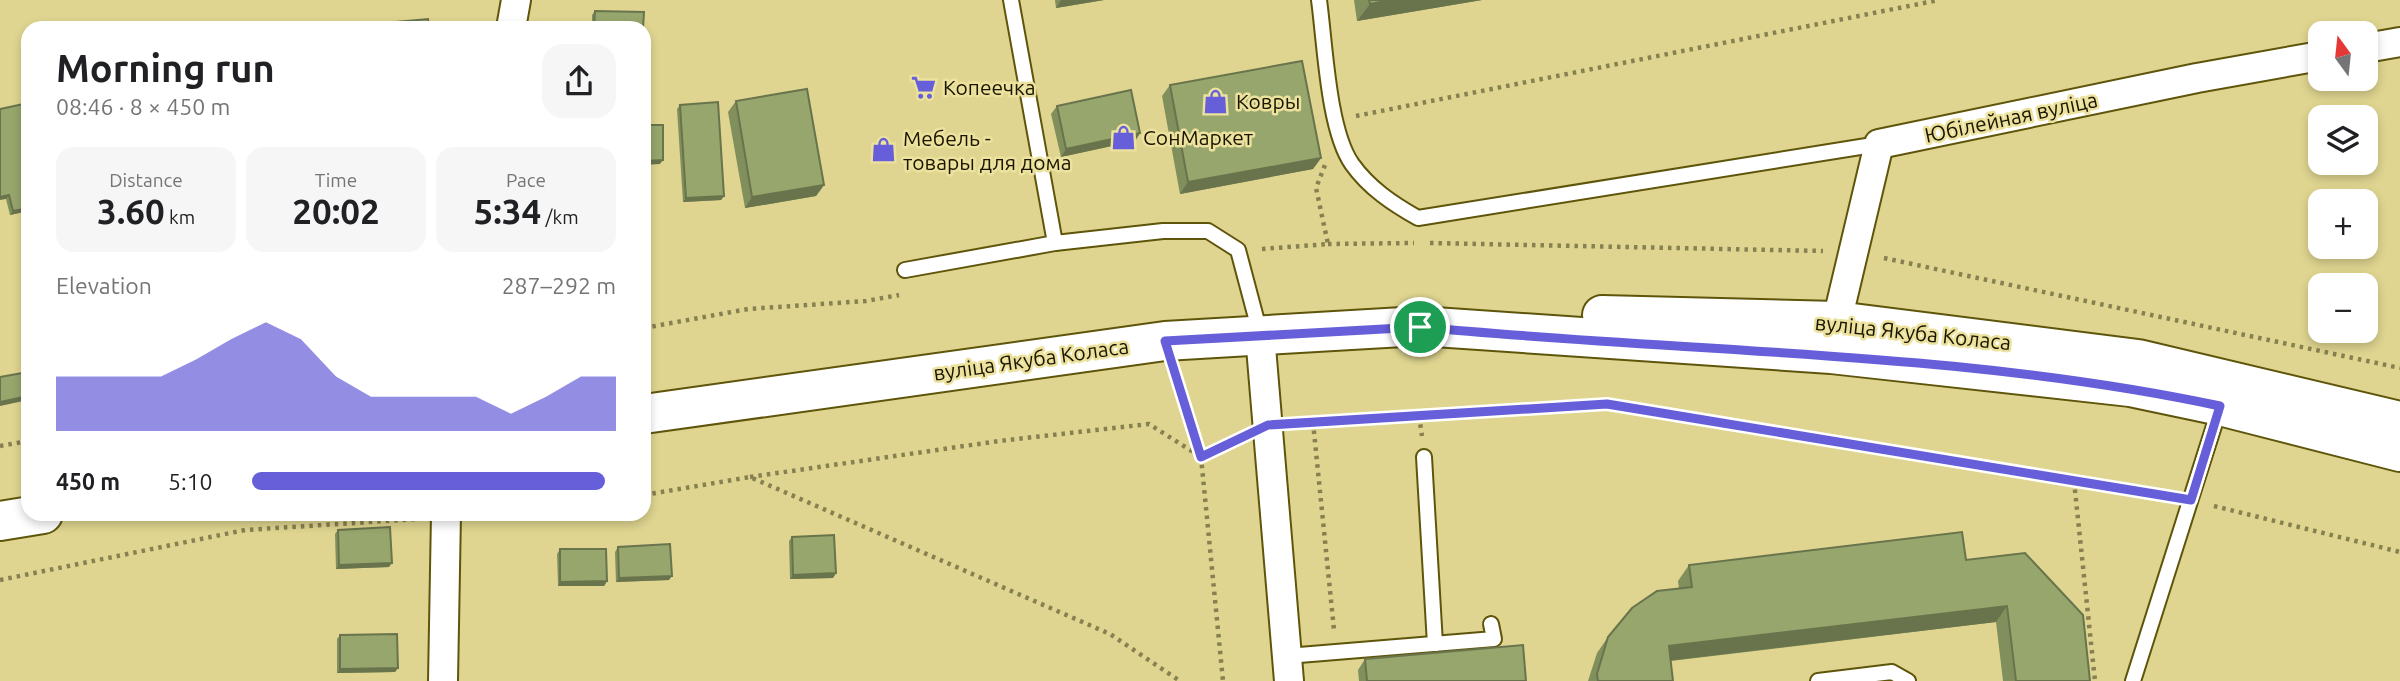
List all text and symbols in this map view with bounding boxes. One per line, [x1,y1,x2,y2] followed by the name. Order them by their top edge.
[2308,21,2378,91] north arrow
[2308,21,2378,343] map controls
[542,44,616,118] button: share
[56,47,275,89] text: Morning run
[909,73,937,101] supermarket icon: Копеечка
[943,75,1036,99] place label: Копеечка
[1202,87,1230,115] shop icon: Ковры
[1922,87,2100,147] street label: Юбілейная вуліца
[1236,89,1300,113] place label: Ковры
[56,94,230,119] text: 08:46 · 8 × 450 m
[2308,105,2378,175] button: layers
[1109,123,1137,151] shop icon: СонМаркет
[1143,125,1254,149] place label: СонМаркет
[903,126,1072,174] place label: Мебель - товары для дома
[869,136,897,164] shop icon: Мебель - товары для дома
[109,169,183,191] text: Distance
[315,169,357,191] text: Time
[506,169,546,191] text: Pace
[2308,189,2378,259] button: +
[97,191,165,231] text: 3.60
[292,191,380,231] text: 20:02
[473,191,541,231] text: 5:34
[165,206,195,228] text: km
[541,206,579,228] text: /km
[56,273,152,298] text: Elevation
[502,273,616,298] text: 287–292 m
[2308,273,2378,343] button: −
[1390,297,1450,357] pin
[1401,308,1439,346] icon: arrive
[1814,310,2012,354] street label: вуліца Якуба Коласа
[932,333,1130,385] street label: вуліца Якуба Коласа
[56,469,120,494] text: 450 m
[168,469,213,494] text: 5:10

